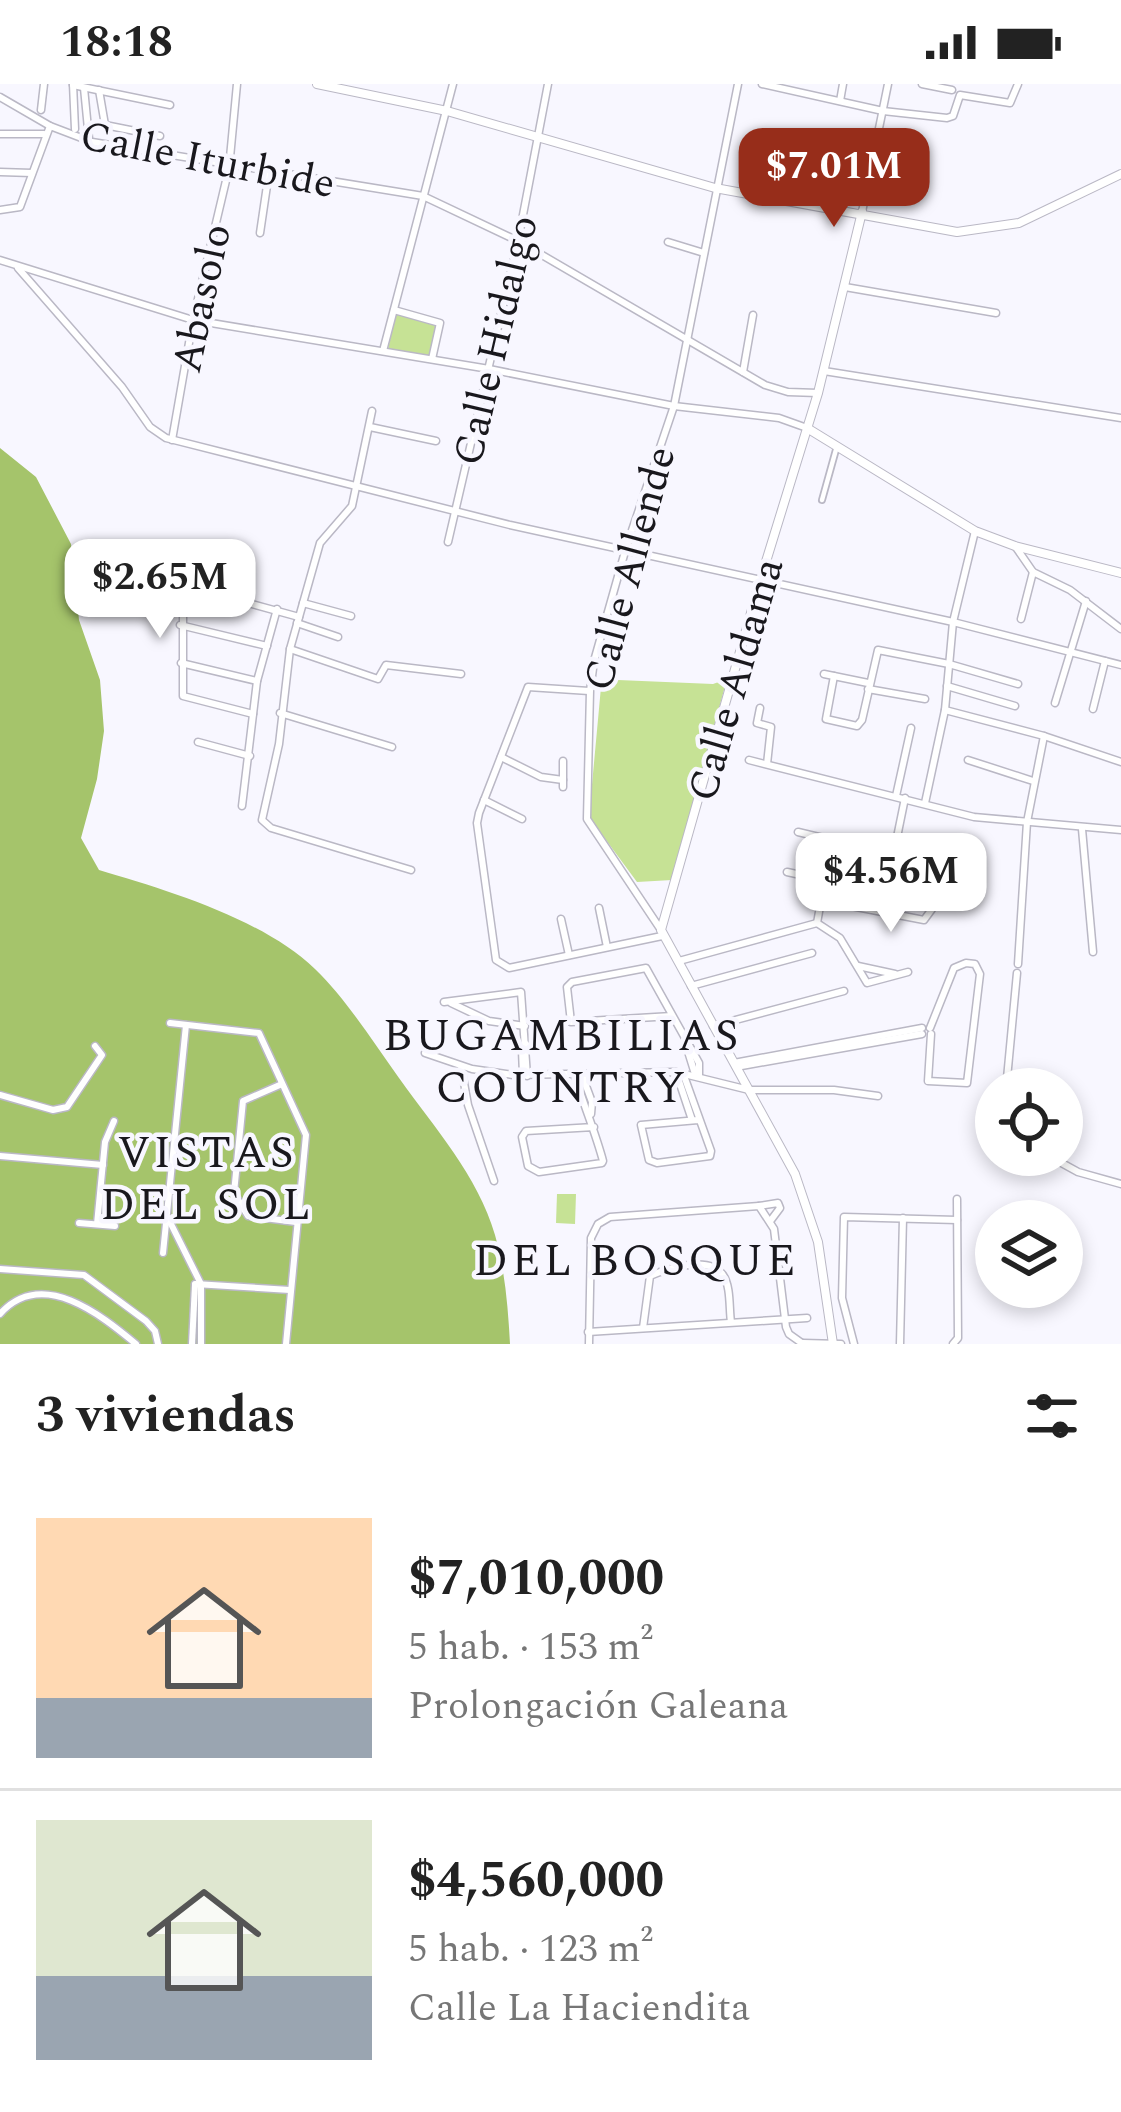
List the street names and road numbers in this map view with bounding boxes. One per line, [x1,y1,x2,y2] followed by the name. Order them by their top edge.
[75,105,340,216] street label: Calle Iturbide
[437,209,556,472] street label: Calle Hidalgo
[156,218,249,379] street label: Abasolo
[568,439,693,698] street label: Calle Allende
[672,550,801,809] street label: Calle Aldama

